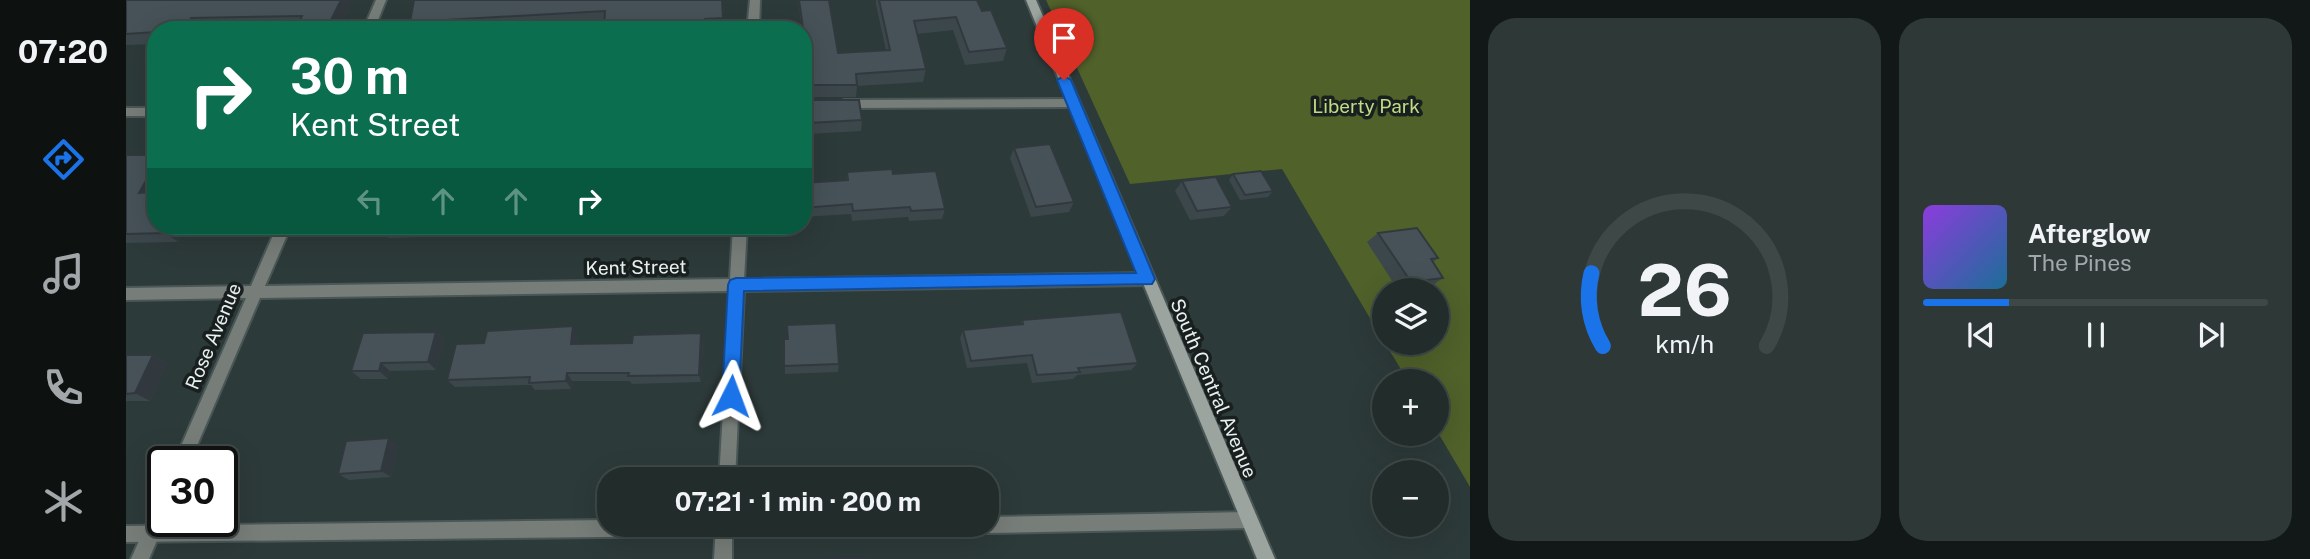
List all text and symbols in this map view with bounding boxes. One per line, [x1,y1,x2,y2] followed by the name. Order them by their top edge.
[1034,8,1094,80] pin
[1045,19,1083,57] icon: arrive
[18,33,108,70] text: 07:20
[290,47,409,105] text: 30 m
[175,49,266,140] icon: right
[1312,95,1420,117] park label: Liberty Park
[290,106,461,143] text: Kent Street
[39,135,88,184] icon: directions
[351,182,389,220] icon: left
[424,182,462,220] icon: ahead
[497,182,535,220] icon: ahead
[570,182,608,220] icon: right
[2028,218,2151,249] text: Afterglow
[1637,247,1732,332] text: 26
[39,249,88,298] icon: music
[2028,249,2132,276] text: The Pines
[585,255,687,279] street label: Kent Street
[1372,278,1449,537] map controls
[1372,278,1449,355] button: layers
[181,280,245,392] street label: Rose Avenue
[1166,295,1262,481] street label: South Central Avenue
[1962,316,2000,354] icon: previous
[2077,316,2115,354] icon: pause
[2192,316,2230,354] icon: next
[1655,328,1714,358] text: km/h
[694,359,768,433] position arrow
[39,363,88,412] icon: phone
[1372,369,1449,446] button: +
[147,446,238,537] speed limit sign: 30
[1372,460,1449,537] button: −
[39,477,88,526] icon: climate
[675,486,921,517] text: 07:21 · 1 min · 200 m

